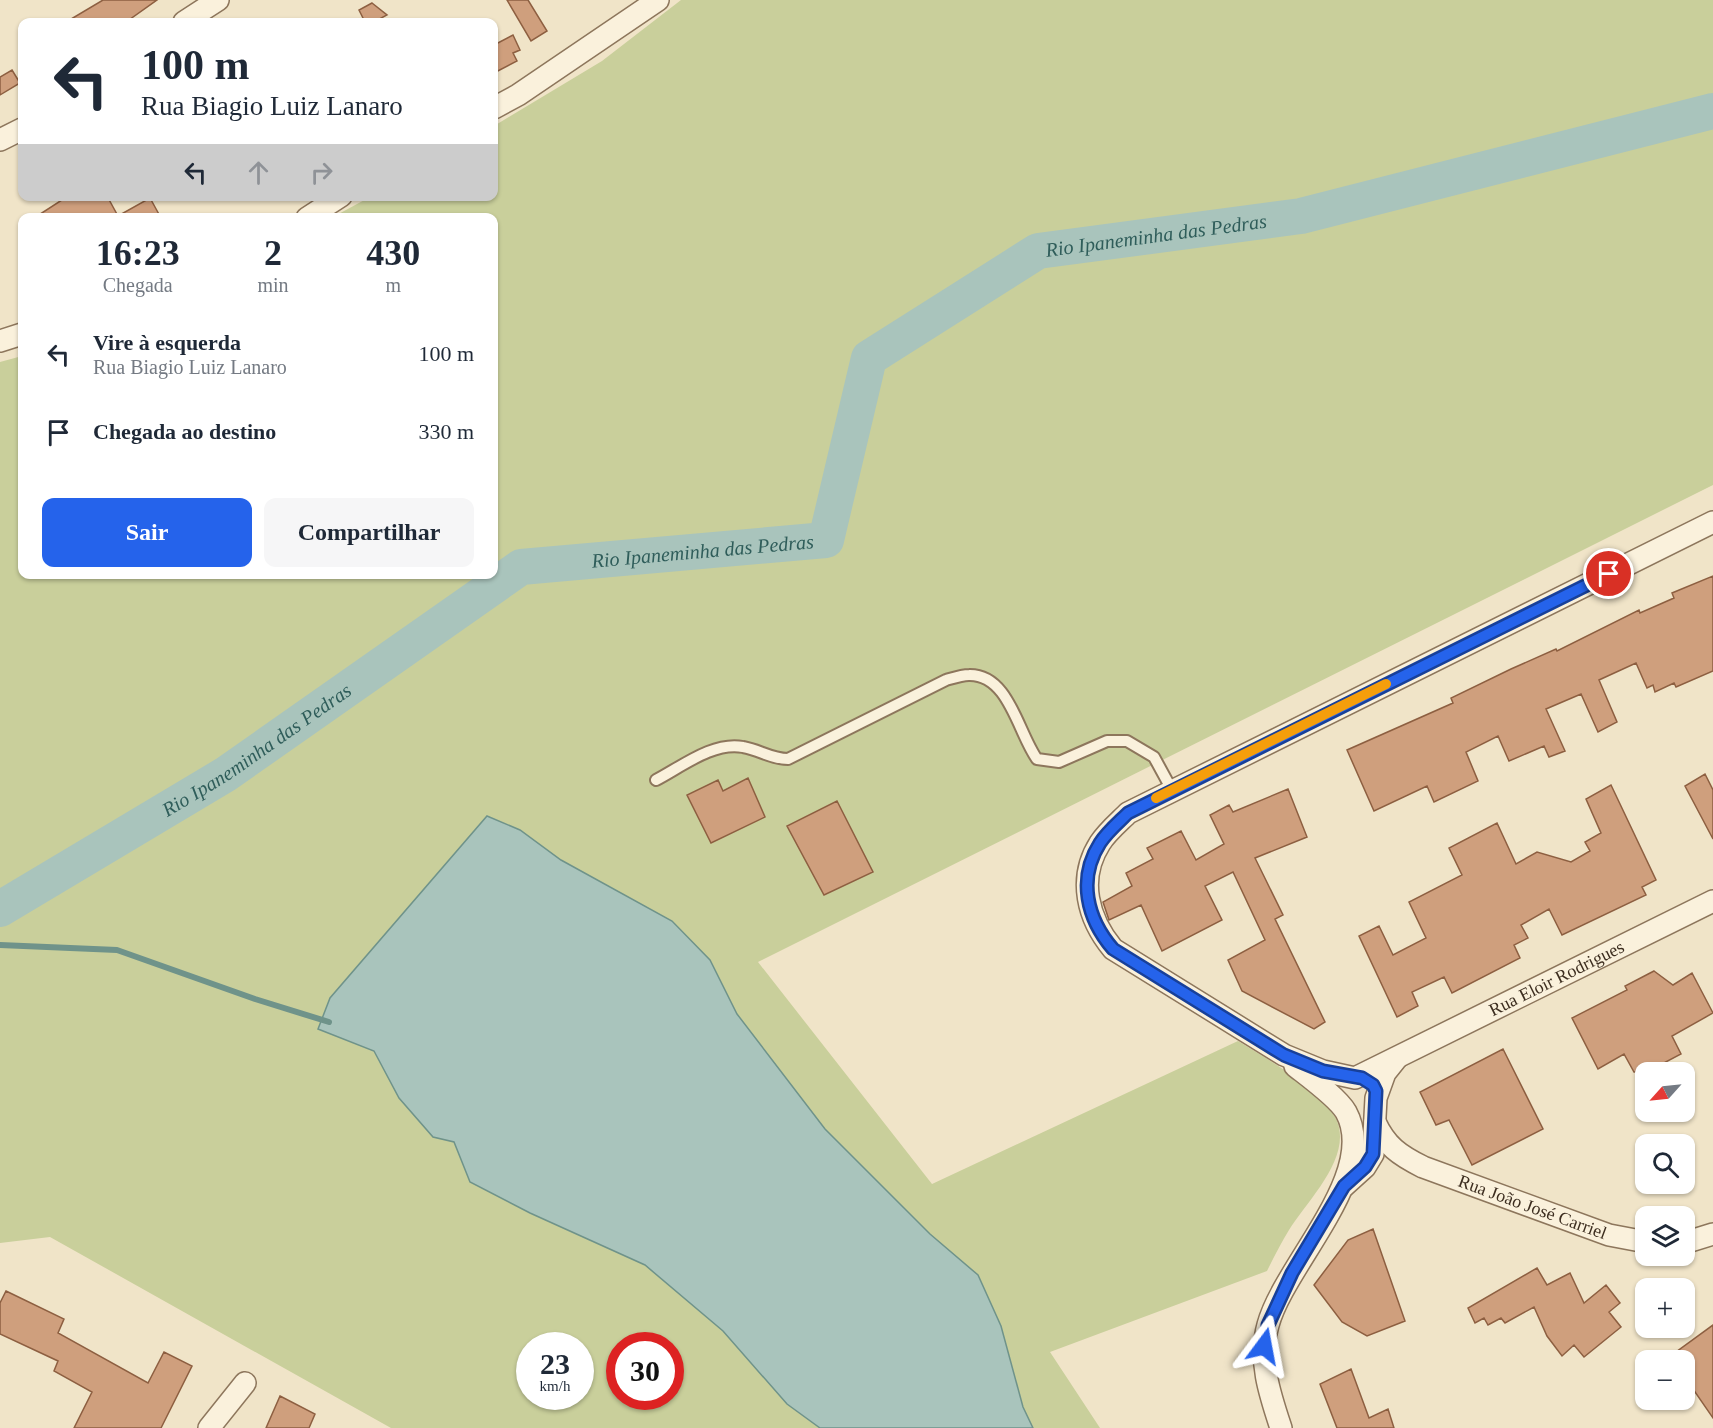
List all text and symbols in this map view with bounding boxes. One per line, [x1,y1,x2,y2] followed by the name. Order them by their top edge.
[42,42,120,120] icon: left
[141,42,250,88] text: 100 m
[141,91,403,121] text: Rua Biagio Luiz Lanaro
[179,156,212,189] icon: left
[242,156,275,189] icon: ahead
[305,156,338,189] icon: right
[1043,210,1268,261] water label: Rio Ipaneminha das Pedras
[96,233,180,273] text: 16:23
[264,233,282,273] text: 2
[366,233,420,273] text: 430
[103,274,173,296] text: Chegada
[257,274,289,296] text: min
[386,274,401,296] text: m
[93,330,241,355] text: Vire à esquerda
[42,338,75,371] icon: left
[418,341,474,366] text: 100 m
[93,356,287,378] text: Rua Biagio Luiz Lanaro
[42,416,75,449] icon: arrive
[93,419,276,444] text: Chegada ao destino
[418,419,474,444] text: 330 m
[42,498,252,567] button: Sair
[264,498,474,567] button: Compartilhar
[590,530,815,572] water label: Rio Ipaneminha das Pedras
[1583,548,1634,599] pin
[1592,557,1625,590] icon: arrive
[157,679,355,821] water label: Rio Ipaneminha das Pedras
[1486,937,1627,1020] street label: Rua Eloir Rodrigues
[1635,1062,1695,1122] north arrow
[1635,1062,1695,1410] map controls
[1635,1134,1695,1194] button: search
[1456,1171,1609,1243] street label: Rua João José Carriel
[1635,1206,1695,1266] button: layers
[1635,1278,1695,1338] button: +
[1232,1314,1296,1378] position arrow
[606,1332,684,1410] speed limit sign: 30
[540,1347,570,1380] text: 23
[1635,1350,1695,1410] button: −
[540,1378,570,1394] text: km/h

